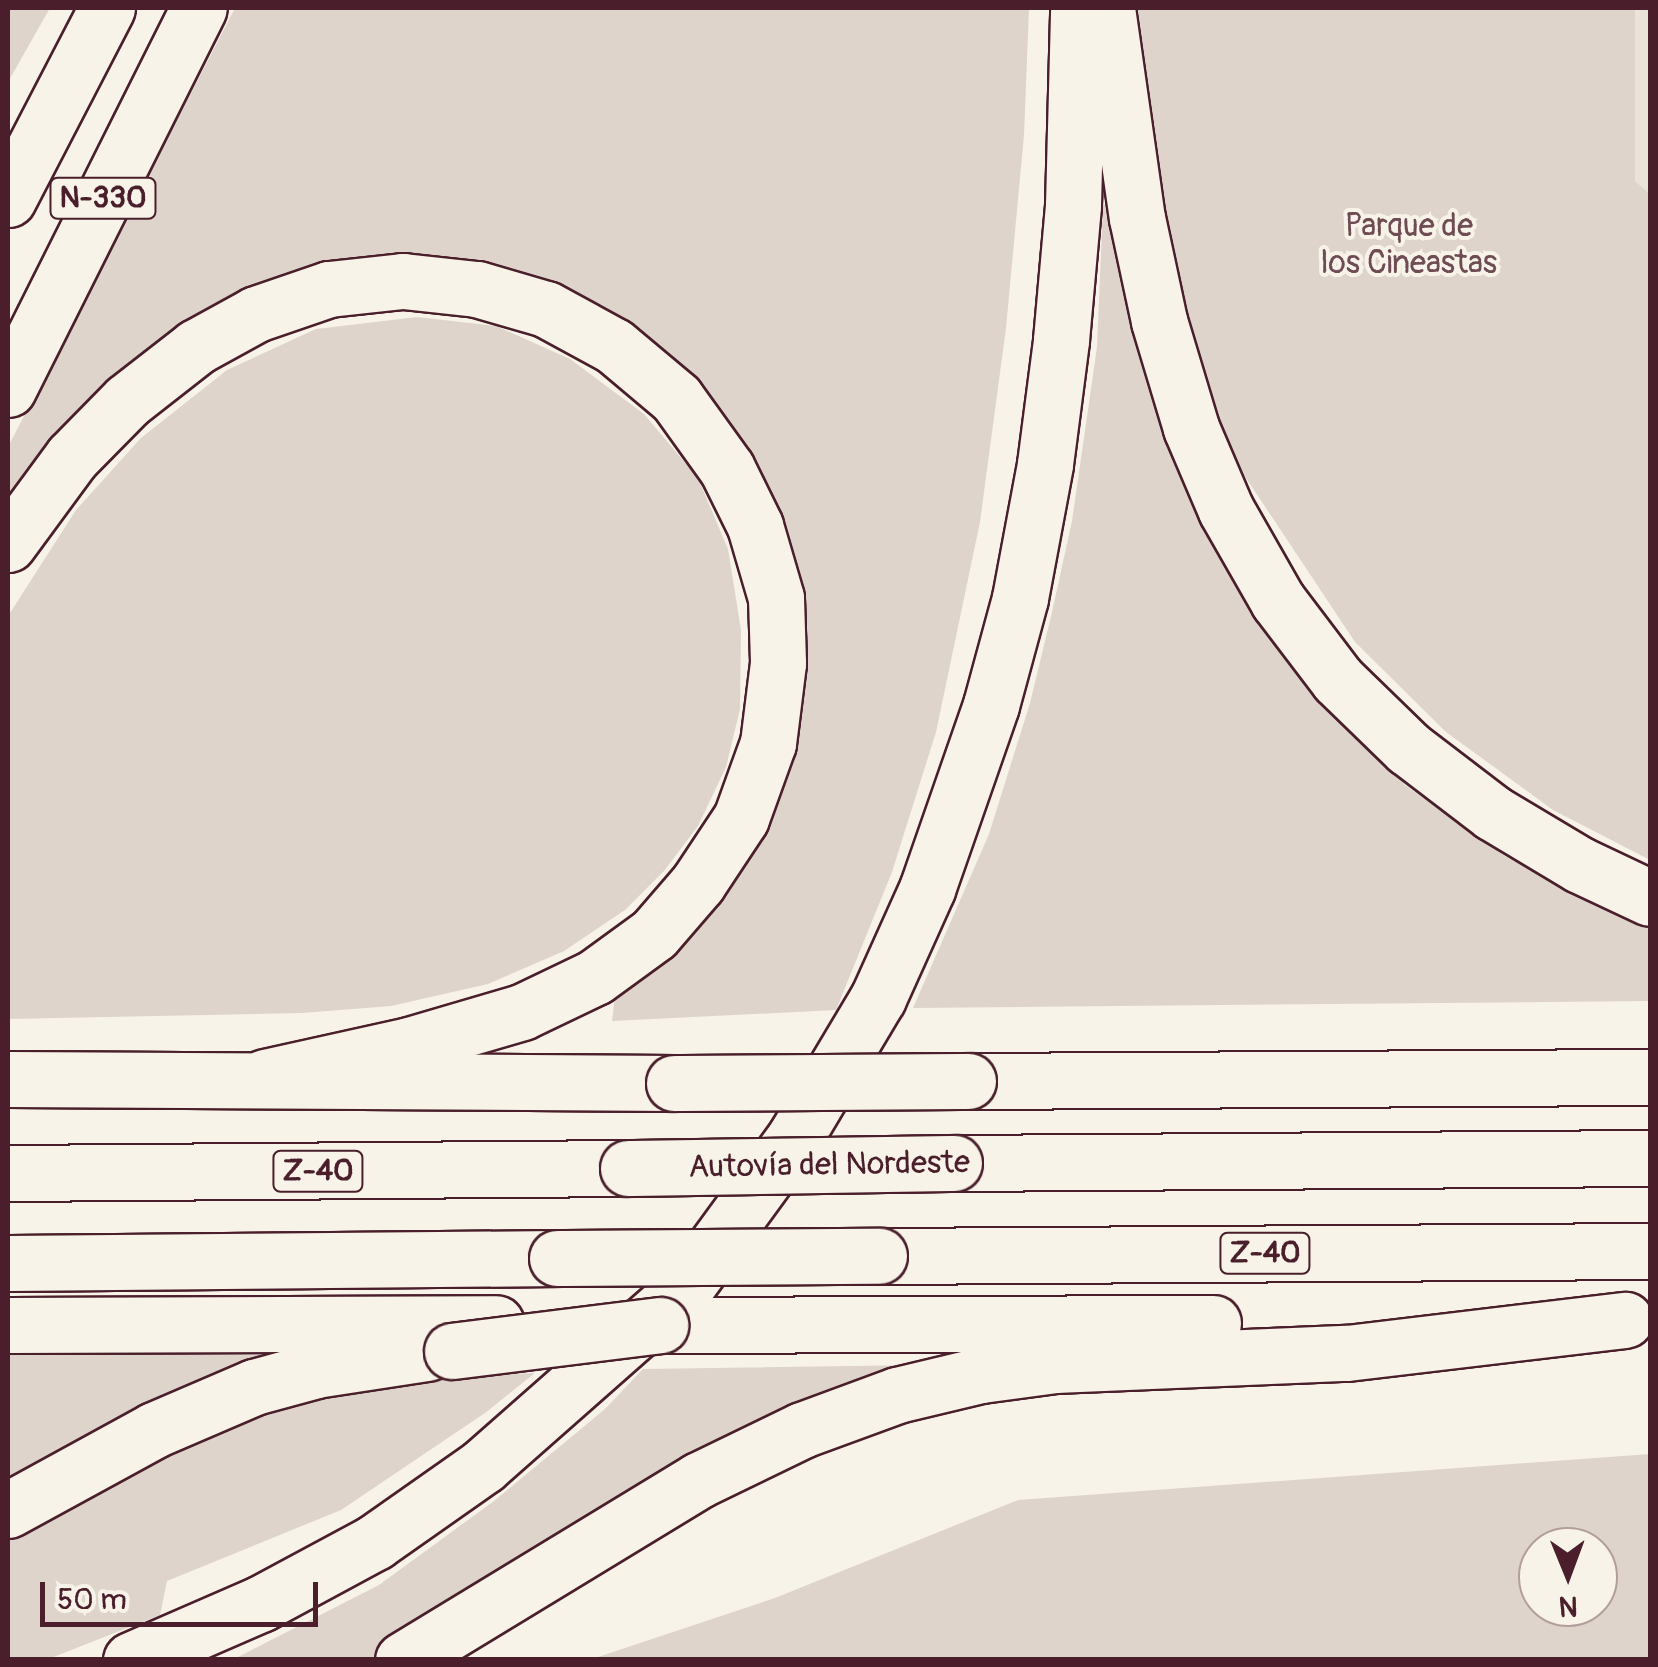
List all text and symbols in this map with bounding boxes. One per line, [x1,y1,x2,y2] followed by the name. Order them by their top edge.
[48,173,158,223] road number: N-330
[1321,208,1497,283] park label: Parque de los Cineastas
[688,1143,970,1187] street label: Autovía del Nordeste
[270,1146,366,1196] road number: Z-40
[1218,1228,1312,1278] road number: Z-40
[1518,1527,1618,1627] north arrow
[45,1562,322,1624] scale bar
[57,1581,127,1618] text: 50 m
[1559,1588,1578,1623] text: N

